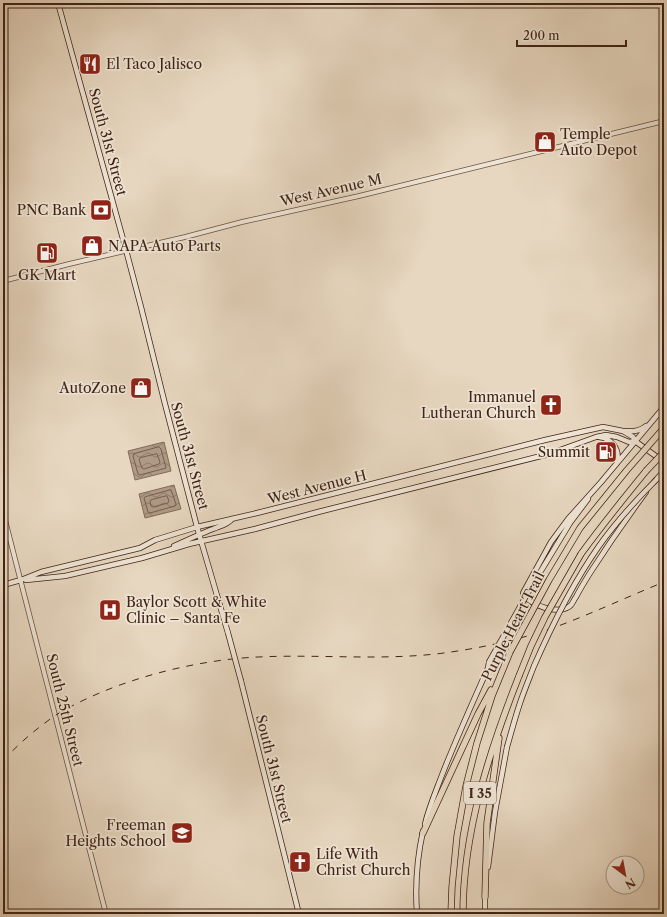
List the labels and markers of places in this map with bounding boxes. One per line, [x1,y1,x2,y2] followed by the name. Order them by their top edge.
[77,51,103,77] restaurant icon: El Taco Jalisco
[106,55,202,73] place label: El Taco Jalisco
[559,125,637,159] place label: Temple Auto Depot
[532,129,558,155] shop icon: Temple Auto Depot
[88,197,114,223] bank icon: PNC Bank
[17,201,87,219] place label: PNC Bank
[79,233,105,259] shop icon: NAPA Auto Parts
[108,237,221,255] place label: NAPA Auto Parts
[34,240,60,266] fuel station icon: GK Mart
[18,266,76,284] place label: GK Mart
[128,375,154,401] shop icon: AutoZone
[58,379,126,397] place label: AutoZone
[421,388,536,422] place label: Immanuel Lutheran Church
[538,392,564,418] church icon: Immanuel Lutheran Church
[593,439,619,465] fuel station icon: Summit
[538,443,590,461] place label: Summit
[126,593,267,627] place label: Baylor Scott & White Clinic – Santa Fe
[97,597,123,623] hospital icon: Baylor Scott & White Clinic – Santa Fe
[65,816,166,850] place label: Freeman Heights School
[169,820,195,846] school or university icon: Freeman Heights School
[316,845,411,879] place label: Life With Christ Church
[287,849,313,875] church icon: Life With Christ Church

